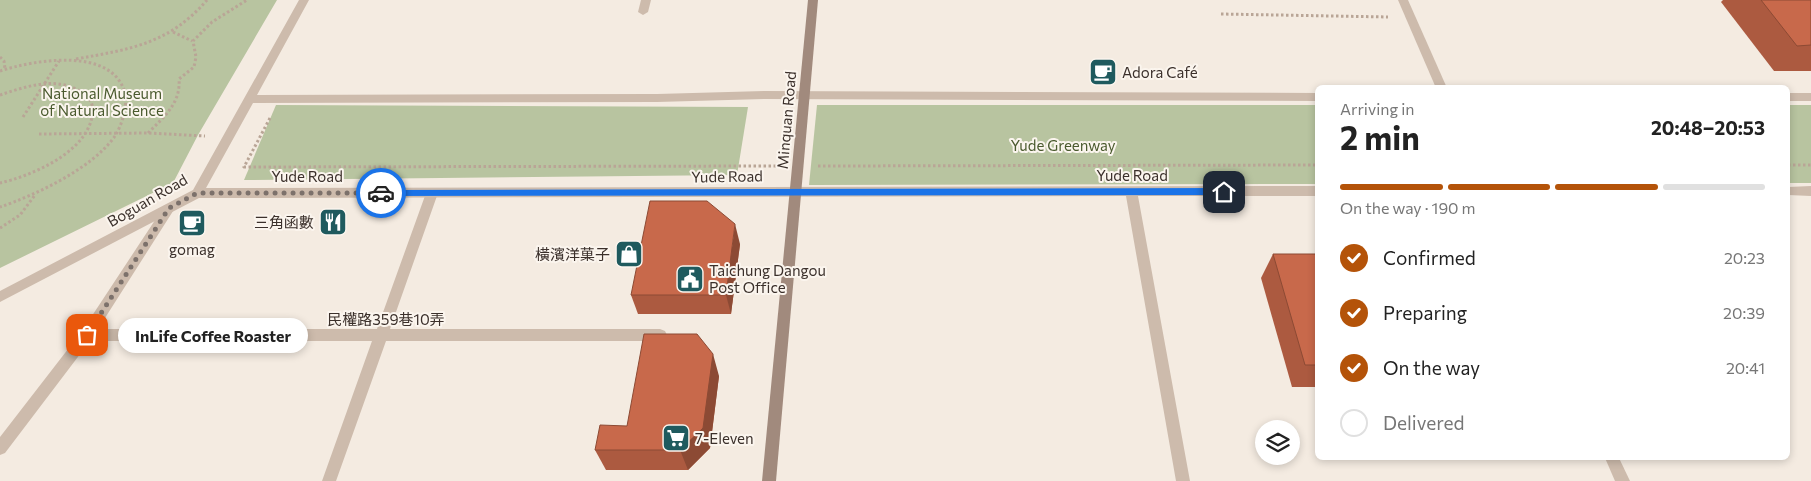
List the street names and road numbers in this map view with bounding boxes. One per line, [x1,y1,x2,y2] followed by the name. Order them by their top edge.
[773,70,799,170] street label: Minquan Road
[691,166,763,186] street label: Yude Road
[1096,166,1168,184] street label: Yude Road
[271,167,343,185] street label: Yude Road
[104,170,190,230] street label: Boguan Road
[327,310,445,328] street label: 民權路359巷10弄

